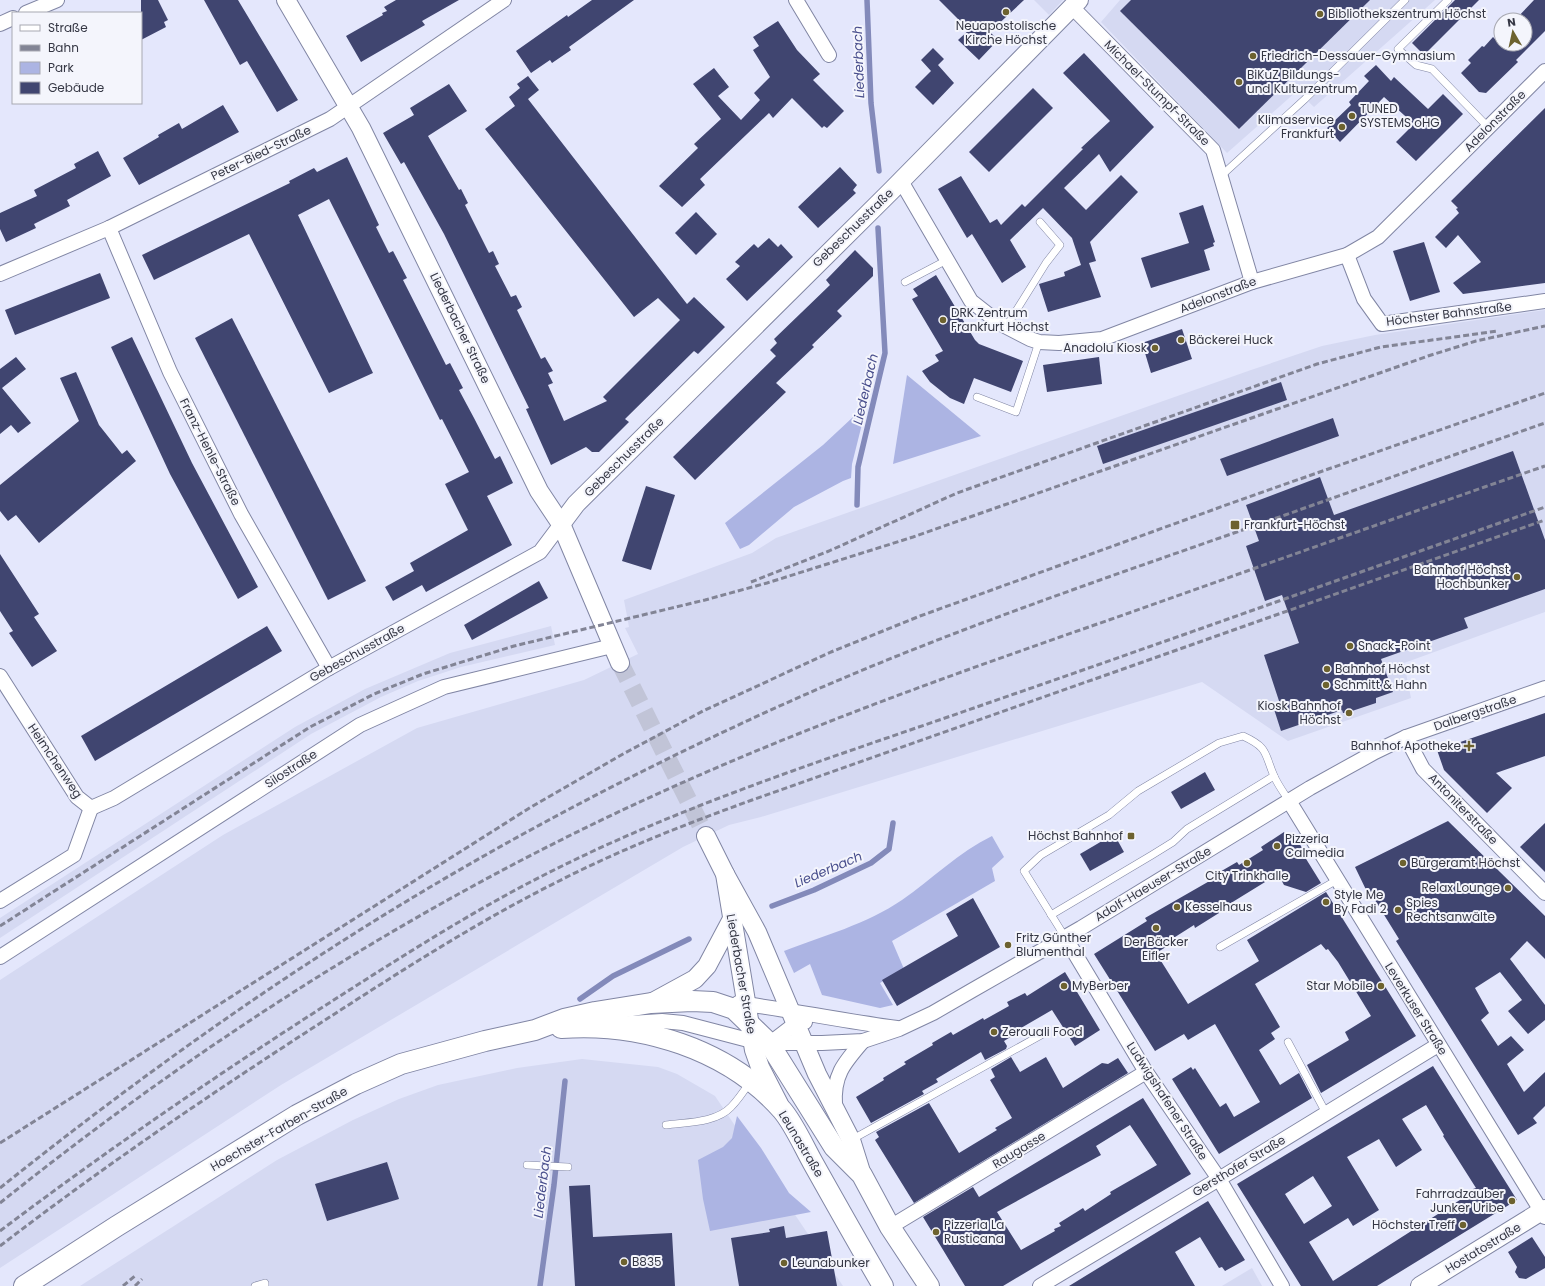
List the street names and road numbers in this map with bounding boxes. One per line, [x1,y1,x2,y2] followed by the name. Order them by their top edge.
[1101,36,1214,149] street label: Michael-Stumpf-Straße
[1460,86,1529,155] street label: Adelonstraße
[208,121,314,184] street label: Peter-Bied-Straße
[808,185,897,271] street label: Gebeschusstraße
[426,269,495,386] street label: Liederbacher Straße
[1177,272,1259,317] street label: Adelonstraße
[1385,297,1513,330] street label: Höchster Bahnstraße
[176,395,245,508] street label: Franz-Henle-Straße
[580,413,667,500] street label: Gebeschusstraße
[306,619,407,686] street label: Gebeschusstraße
[1431,690,1519,735] street label: Dalbergstraße
[24,720,87,801] street label: Heimchenweg
[261,745,320,792] street label: Silostraße
[1425,769,1502,848] street label: Antoniterstraße
[1091,842,1214,925] street label: Adolf-Haeuser-Straße
[723,913,760,1035] street label: Liederbacher Straße
[1381,959,1452,1058] street label: Leverkuser Straße
[1123,1038,1212,1163] street label: Ludwigshafener Straße
[207,1082,350,1175] street label: Hoechster-Farben-Straße
[775,1107,828,1180] street label: Leunastraße
[989,1127,1049,1172] street label: Raugasse
[1189,1131,1289,1200] street label: Gersthofer Straße
[1442,1218,1524,1277] street label: Hostatostraße

